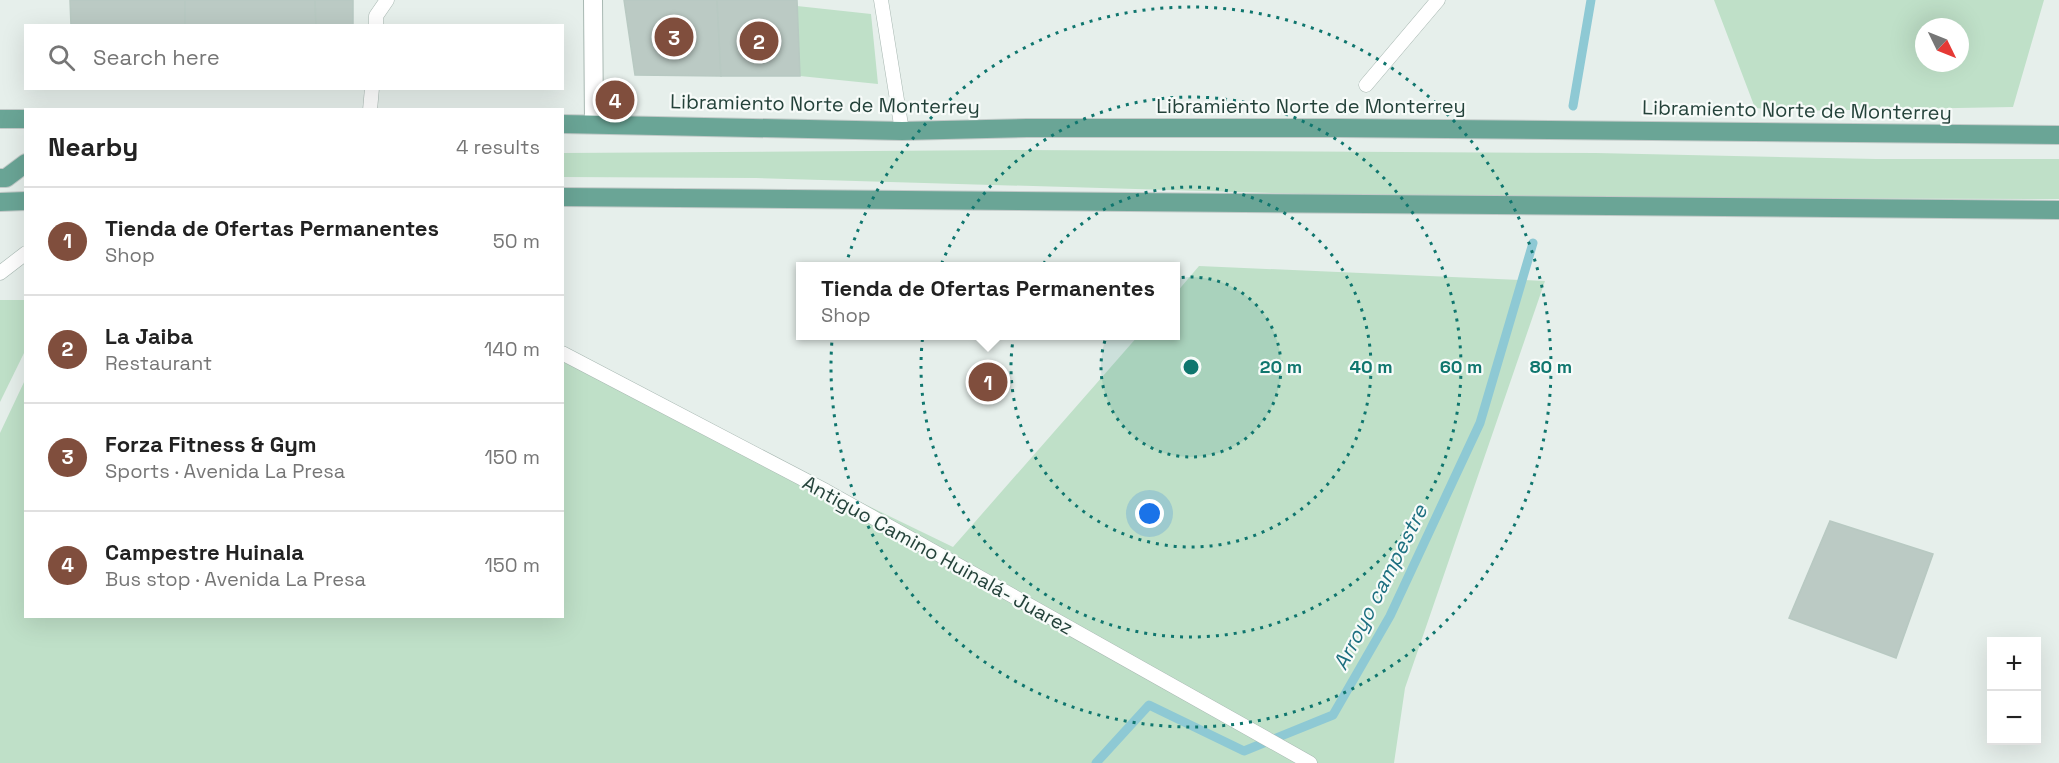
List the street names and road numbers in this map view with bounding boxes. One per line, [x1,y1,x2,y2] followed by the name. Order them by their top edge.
[670,88,980,120] street label: Libramiento Norte de Monterrey
[1156,93,1466,119] street label: Libramiento Norte de Monterrey
[1642,94,1952,126] street label: Libramiento Norte de Monterrey
[798,470,1078,640] street label: Antiguo Camino Huinalá- Juarez

